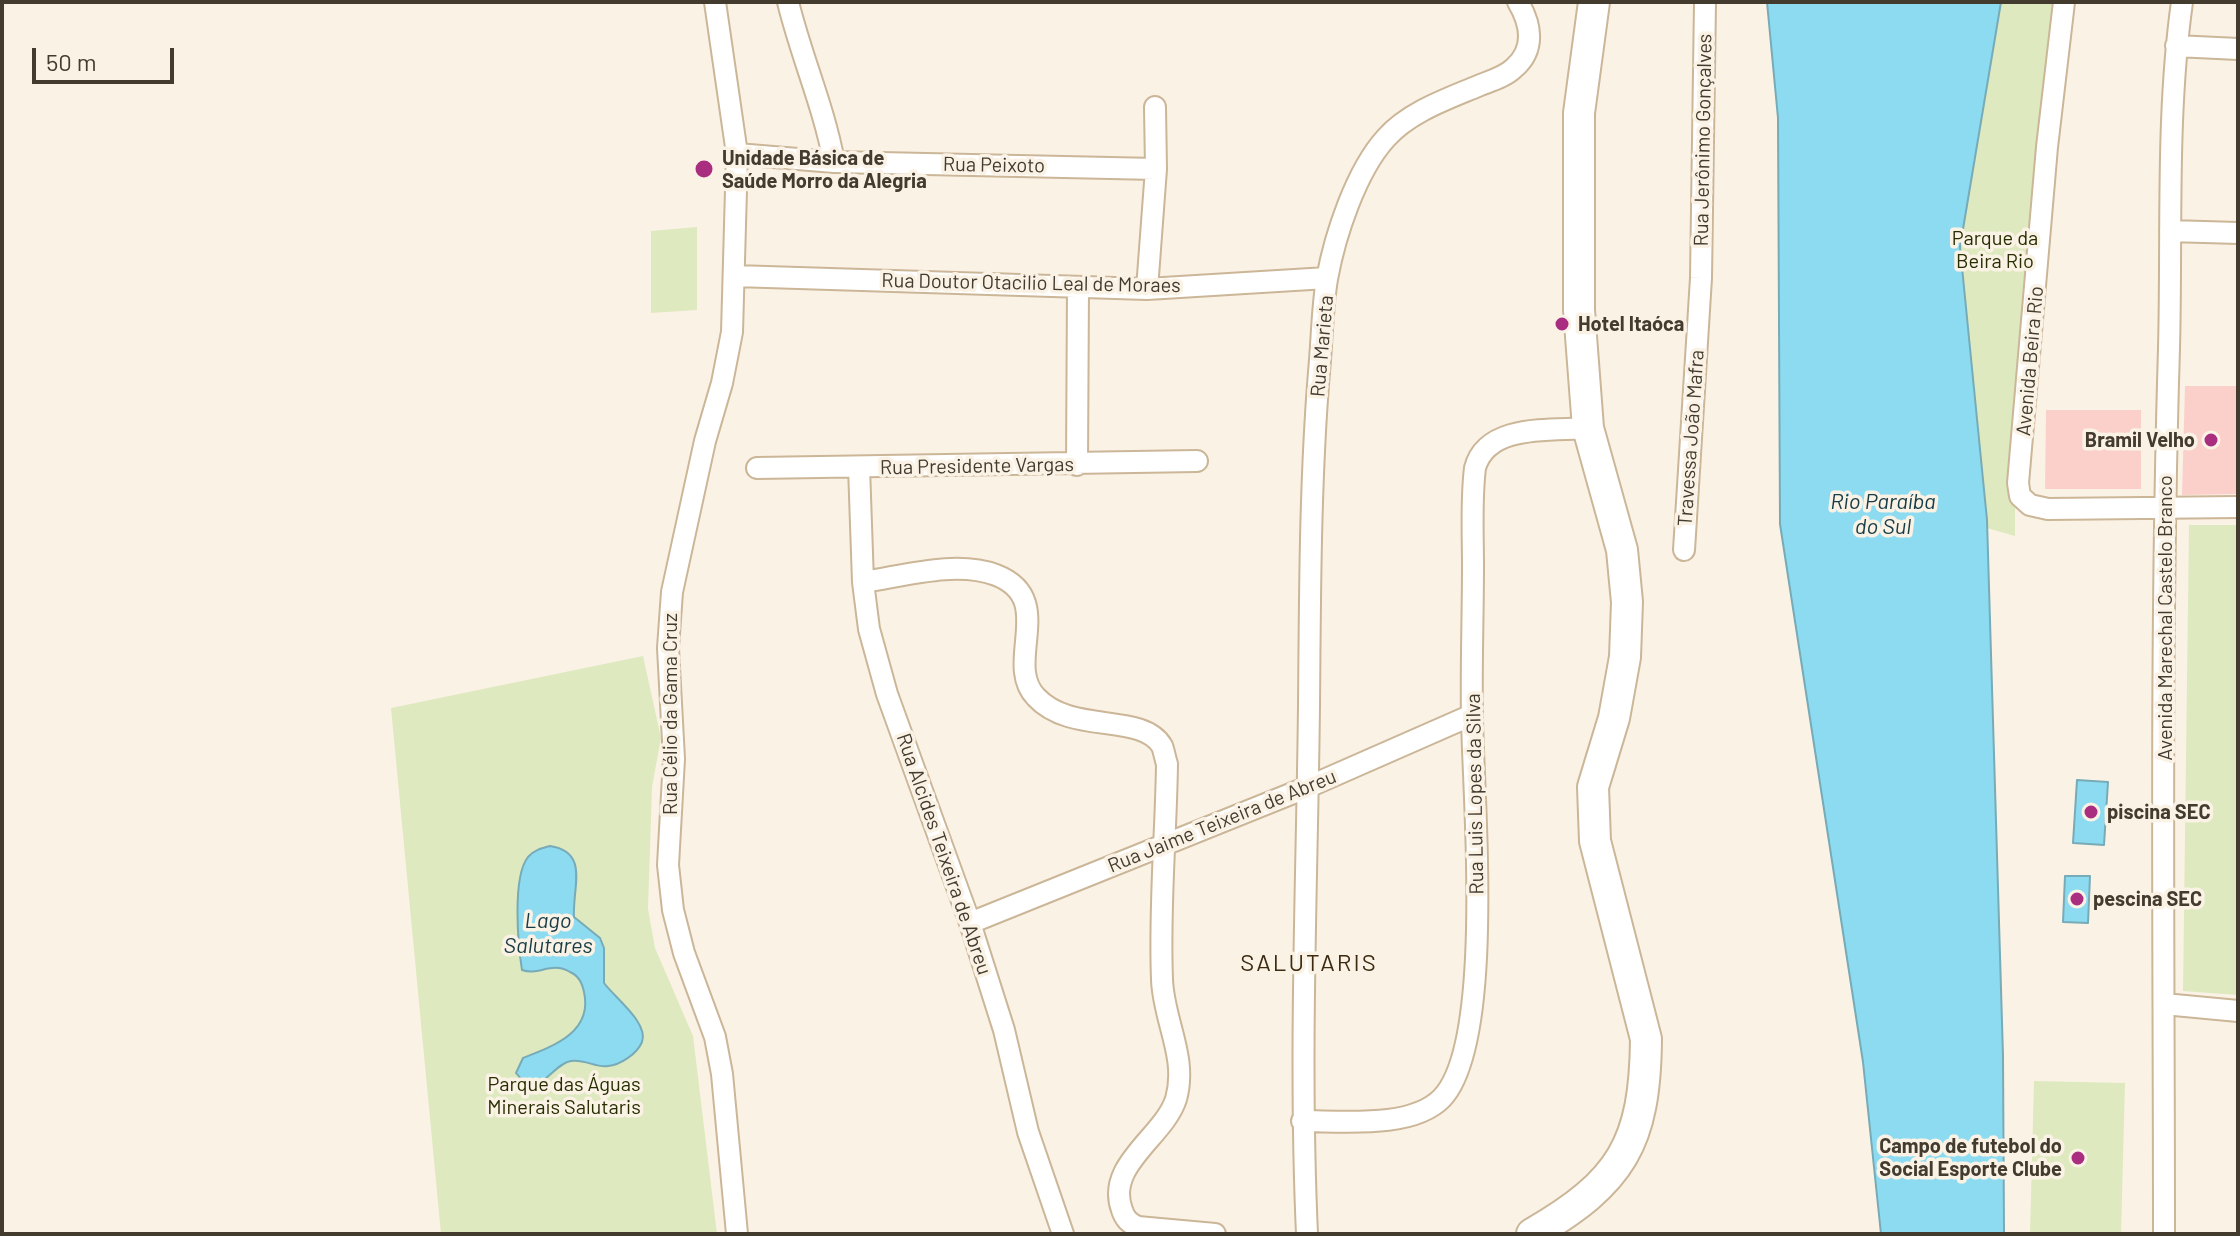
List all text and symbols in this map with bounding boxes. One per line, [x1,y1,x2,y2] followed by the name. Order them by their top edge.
[36,32,178,82] scale bar
[1689,33,1717,247] street label: Rua Jerônimo Gonçalves
[46,47,97,76] text: 50 m
[722,146,927,193] place label: Unidade Básica de Saúde Morro da Alegria
[943,152,1045,178] street label: Rua Peixoto
[693,158,715,180] marker: Unidade Básica de Saúde Morro da Alegria
[1952,226,2038,273] park label: Parque da Beira Rio
[881,268,1181,298] street label: Rua Doutor Otacilio Leal de Moraes
[2011,285,2049,437] street label: Avenida Beira Rio
[1306,294,1338,398] street label: Rua Marieta
[1578,312,1684,336] place label: Hotel Itaóca
[1553,315,1571,333] marker: Hotel Itaóca
[1673,349,1709,527] street label: Travessa João Mafra
[2085,428,2195,452] place label: Bramil Velho
[2202,431,2220,449] marker: Bramil Velho
[880,452,1074,480] street label: Rua Presidente Vargas
[2153,475,2177,761] street label: Avenida Marechal Castelo Branco
[1830,489,1936,540] water label: Rio Paraíba do Sul
[658,613,682,815] street label: Rua Célio da Gama Cruz
[1461,693,1489,895] street label: Rua Luis Lopes da Silva
[891,730,997,978] street label: Rua Alcides Teixeira de Abreu
[1104,764,1340,878] street label: Rua Jaime Teixeira de Abreu
[2107,800,2211,824] place label: piscina SEC
[2082,803,2100,821] marker: piscina SEC
[2093,887,2202,911] place label: pescina SEC
[2068,890,2086,908] marker: pescina SEC
[504,908,592,960] water label: Lago Salutares
[1240,949,1378,977] district label: SALUTARIS
[487,1072,641,1119] park label: Parque das Águas Minerais Salutaris
[1879,1134,2062,1181] place label: Campo de futebol do Social Esporte Clube
[2069,1149,2087,1167] marker: Campo de futebol do Social Esporte Clube

